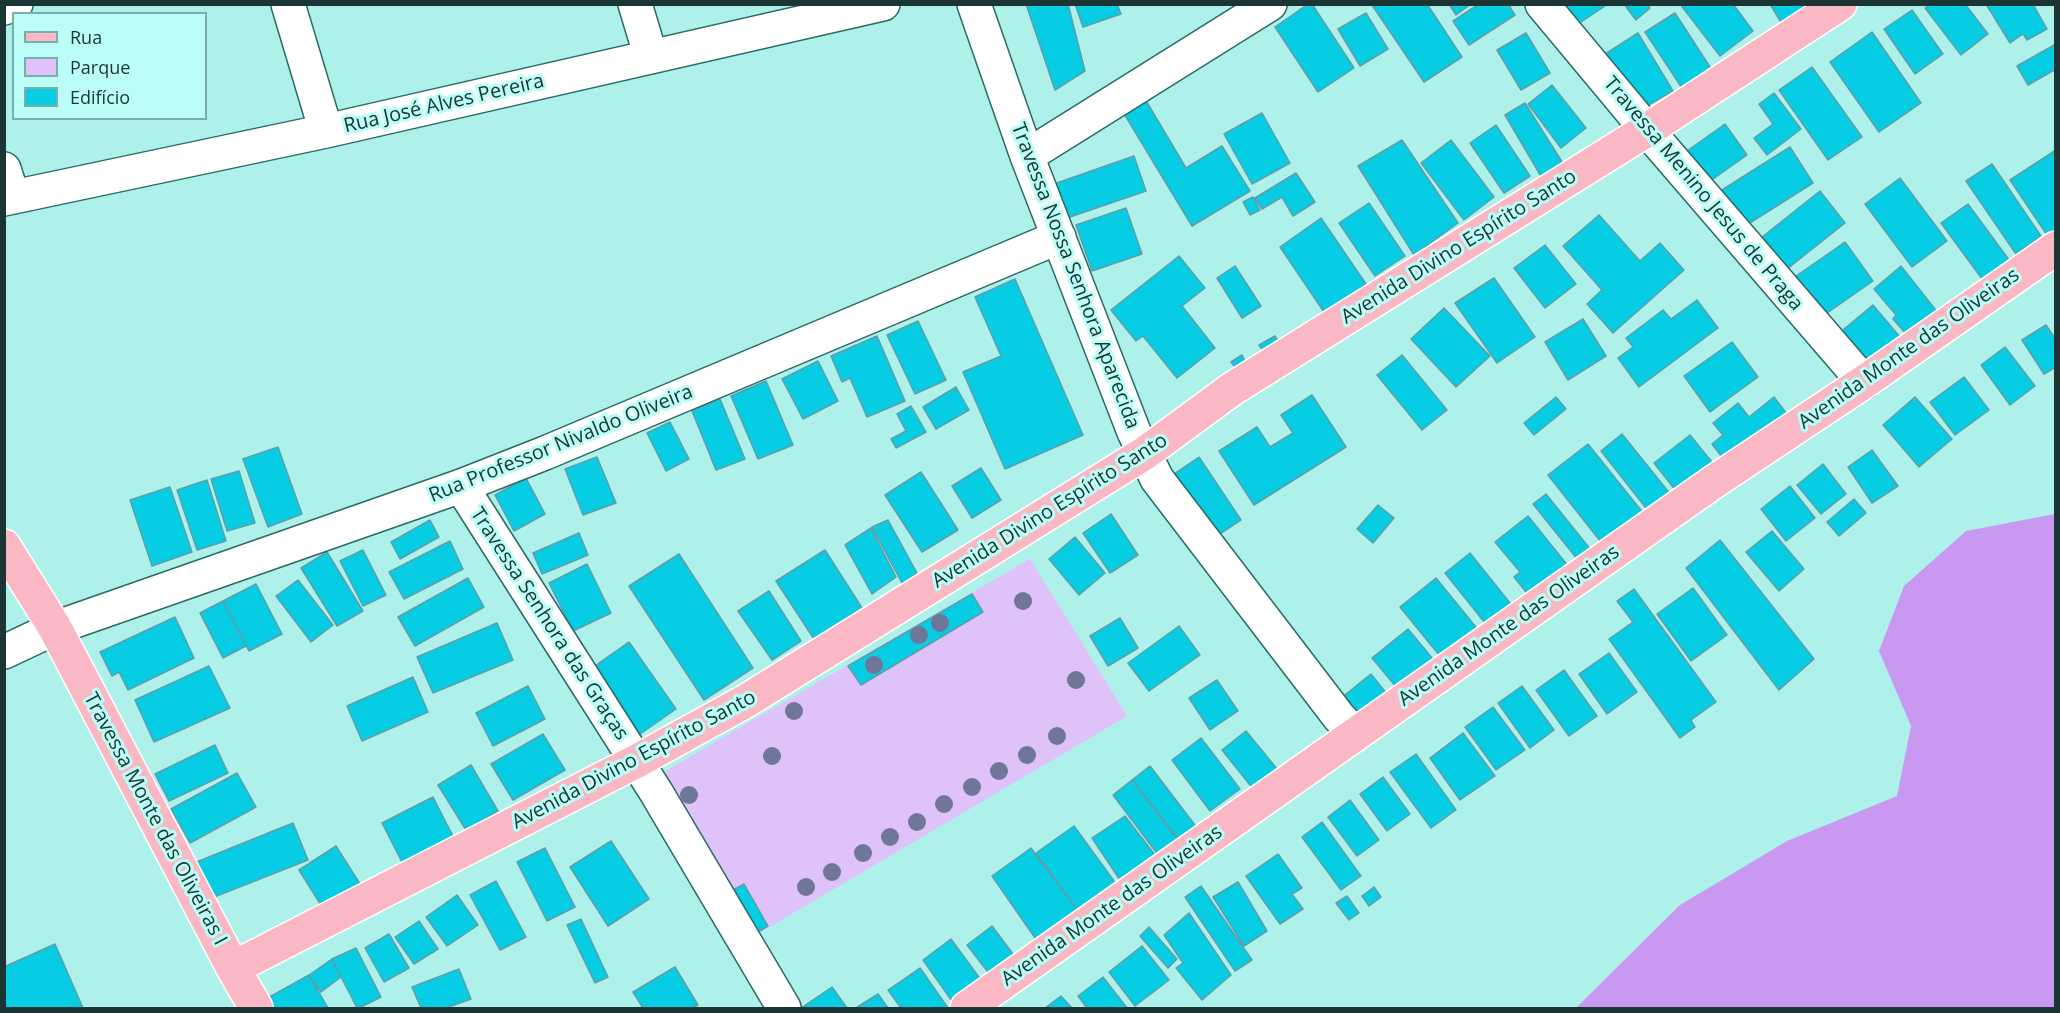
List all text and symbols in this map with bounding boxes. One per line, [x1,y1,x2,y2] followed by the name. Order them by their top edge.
[12,12,207,120] legend
[70,25,102,49] text: Rua
[70,55,130,79] text: Parque
[341,69,547,139] street label: Rua José Alves Pereira
[1598,72,1808,316] street label: Travessa Menino Jesus de Praga
[70,85,130,109] text: Edifício
[1005,120,1145,432] street label: Travessa Nossa Senhora Aparecida
[1337,165,1581,329] street label: Avenida Divino Espírito Santo
[1794,263,2024,435] street label: Avenida Monte das Oliveiras
[426,380,696,508] street label: Rua Professor Nivaldo Oliveira
[928,429,1172,593] street label: Avenida Divino Espírito Santo
[465,503,633,745] street label: Travessa Senhora das Graças
[1394,540,1624,712] street label: Avenida Monte das Oliveiras
[508,685,760,835] street label: Avenida Divino Espírito Santo
[78,689,232,949] street label: Travessa Monte das Oliveiras I
[997,820,1227,992] street label: Avenida Monte das Oliveiras

